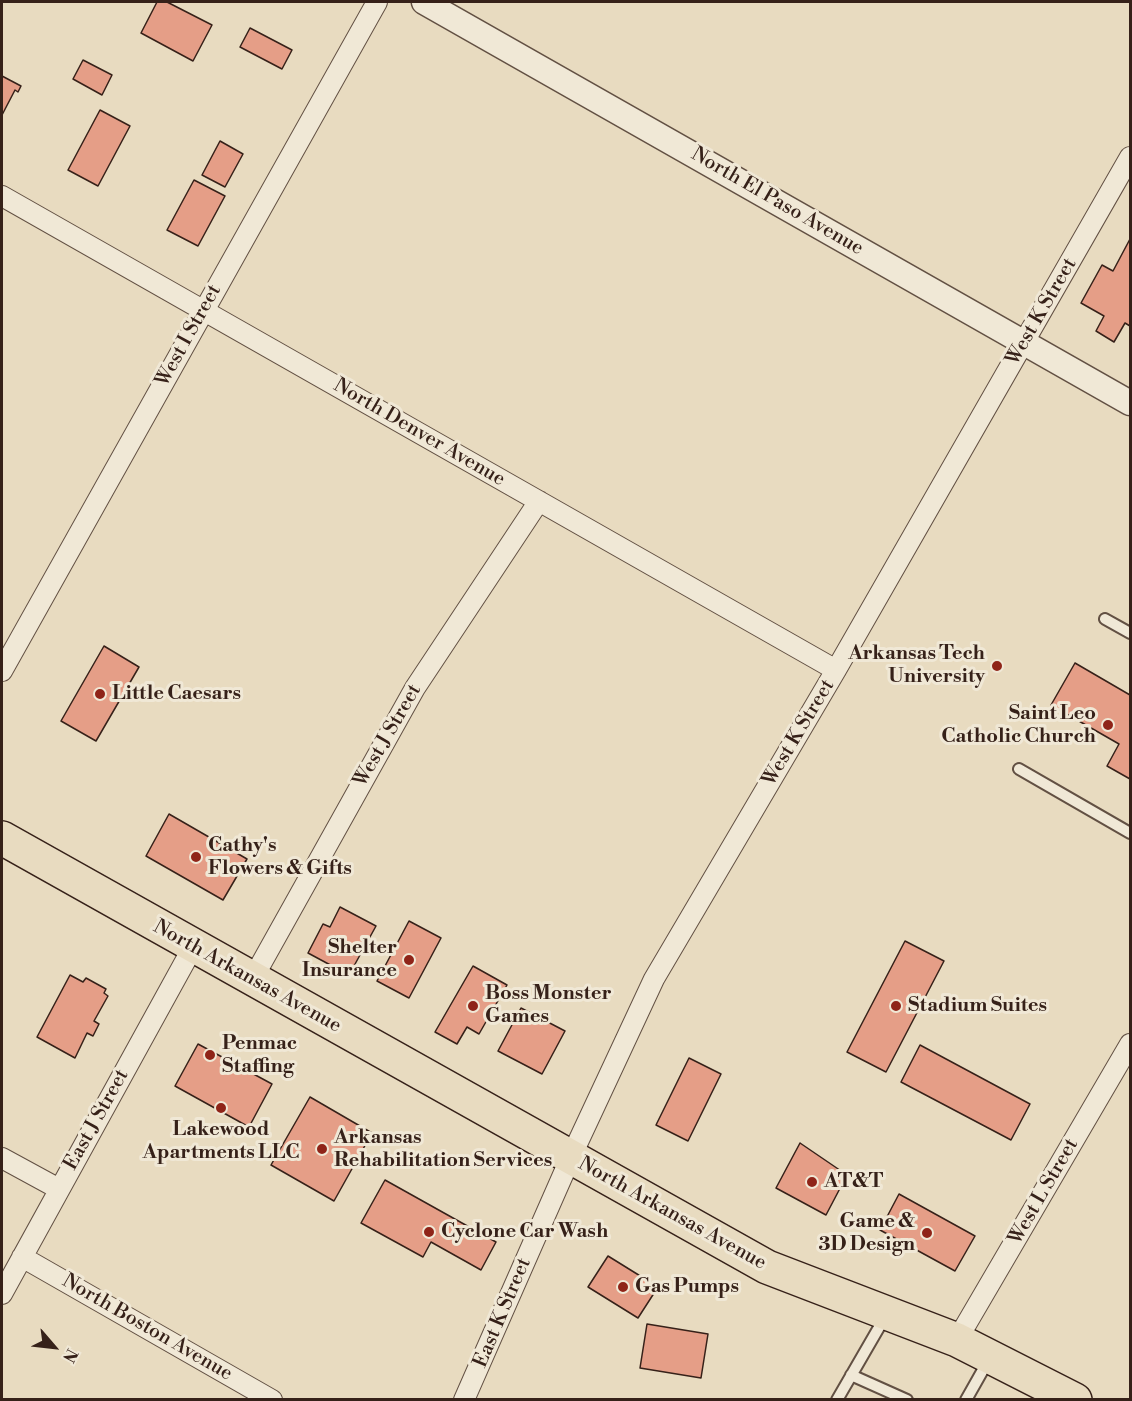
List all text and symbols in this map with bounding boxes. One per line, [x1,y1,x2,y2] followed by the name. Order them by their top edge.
[687,143,867,261] street label: North El Paso Avenue
[1002,254,1082,370] street label: West K Street
[151,281,227,391] street label: West I Street
[329,374,509,492] street label: North Denver Avenue
[848,642,985,689] place label: Arkansas Tech University
[990,659,1004,673] marker: Arkansas Tech University
[758,675,840,791] street label: West K Street
[349,680,427,792] street label: West J Street
[112,682,241,706] place label: Little Caesars
[93,687,107,701] marker: Little Caesars
[941,702,1096,749] place label: Saint Leo Catholic Church
[1101,718,1115,732] marker: Saint Leo Catholic Church
[208,834,352,881] place label: Cathy's Flowers & Gifts
[189,850,203,864] marker: Cathy's Flowers & Gifts
[149,915,345,1039] street label: North Arkansas Avenue
[302,936,397,983] place label: Shelter Insurance
[402,953,416,967] marker: Shelter Insurance
[485,982,612,1029] place label: Boss Monster Games
[908,994,1047,1018] place label: Stadium Suites
[466,999,480,1013] marker: Boss Monster Games
[889,999,903,1013] marker: Stadium Suites
[222,1032,297,1079] place label: Penmac Staffing
[203,1048,217,1062] marker: Penmac Staffing
[59,1065,135,1175] street label: East J Street
[214,1101,228,1115] marker: Lakewood Apartments LLC
[143,1118,299,1165] place label: Lakewood Apartments LLC
[334,1126,552,1173] place label: Arkansas Rehabilitation Services
[1004,1135,1084,1249] street label: West L Street
[315,1142,329,1156] marker: Arkansas Rehabilitation Services
[574,1152,770,1276] street label: North Arkansas Avenue
[824,1170,883,1194] place label: AT&T
[805,1175,819,1189] marker: AT&T
[819,1210,915,1257] place label: Game & 3D Design
[441,1220,608,1244] place label: Cyclone Car Wash
[422,1225,436,1239] marker: Cyclone Car Wash
[920,1226,934,1240] marker: Game & 3D Design
[469,1254,537,1372] street label: East K Street
[58,1269,236,1387] street label: North Boston Avenue
[635,1275,739,1299] place label: Gas Pumps
[616,1280,630,1294] marker: Gas Pumps
[24,1317,84,1377] north arrow

